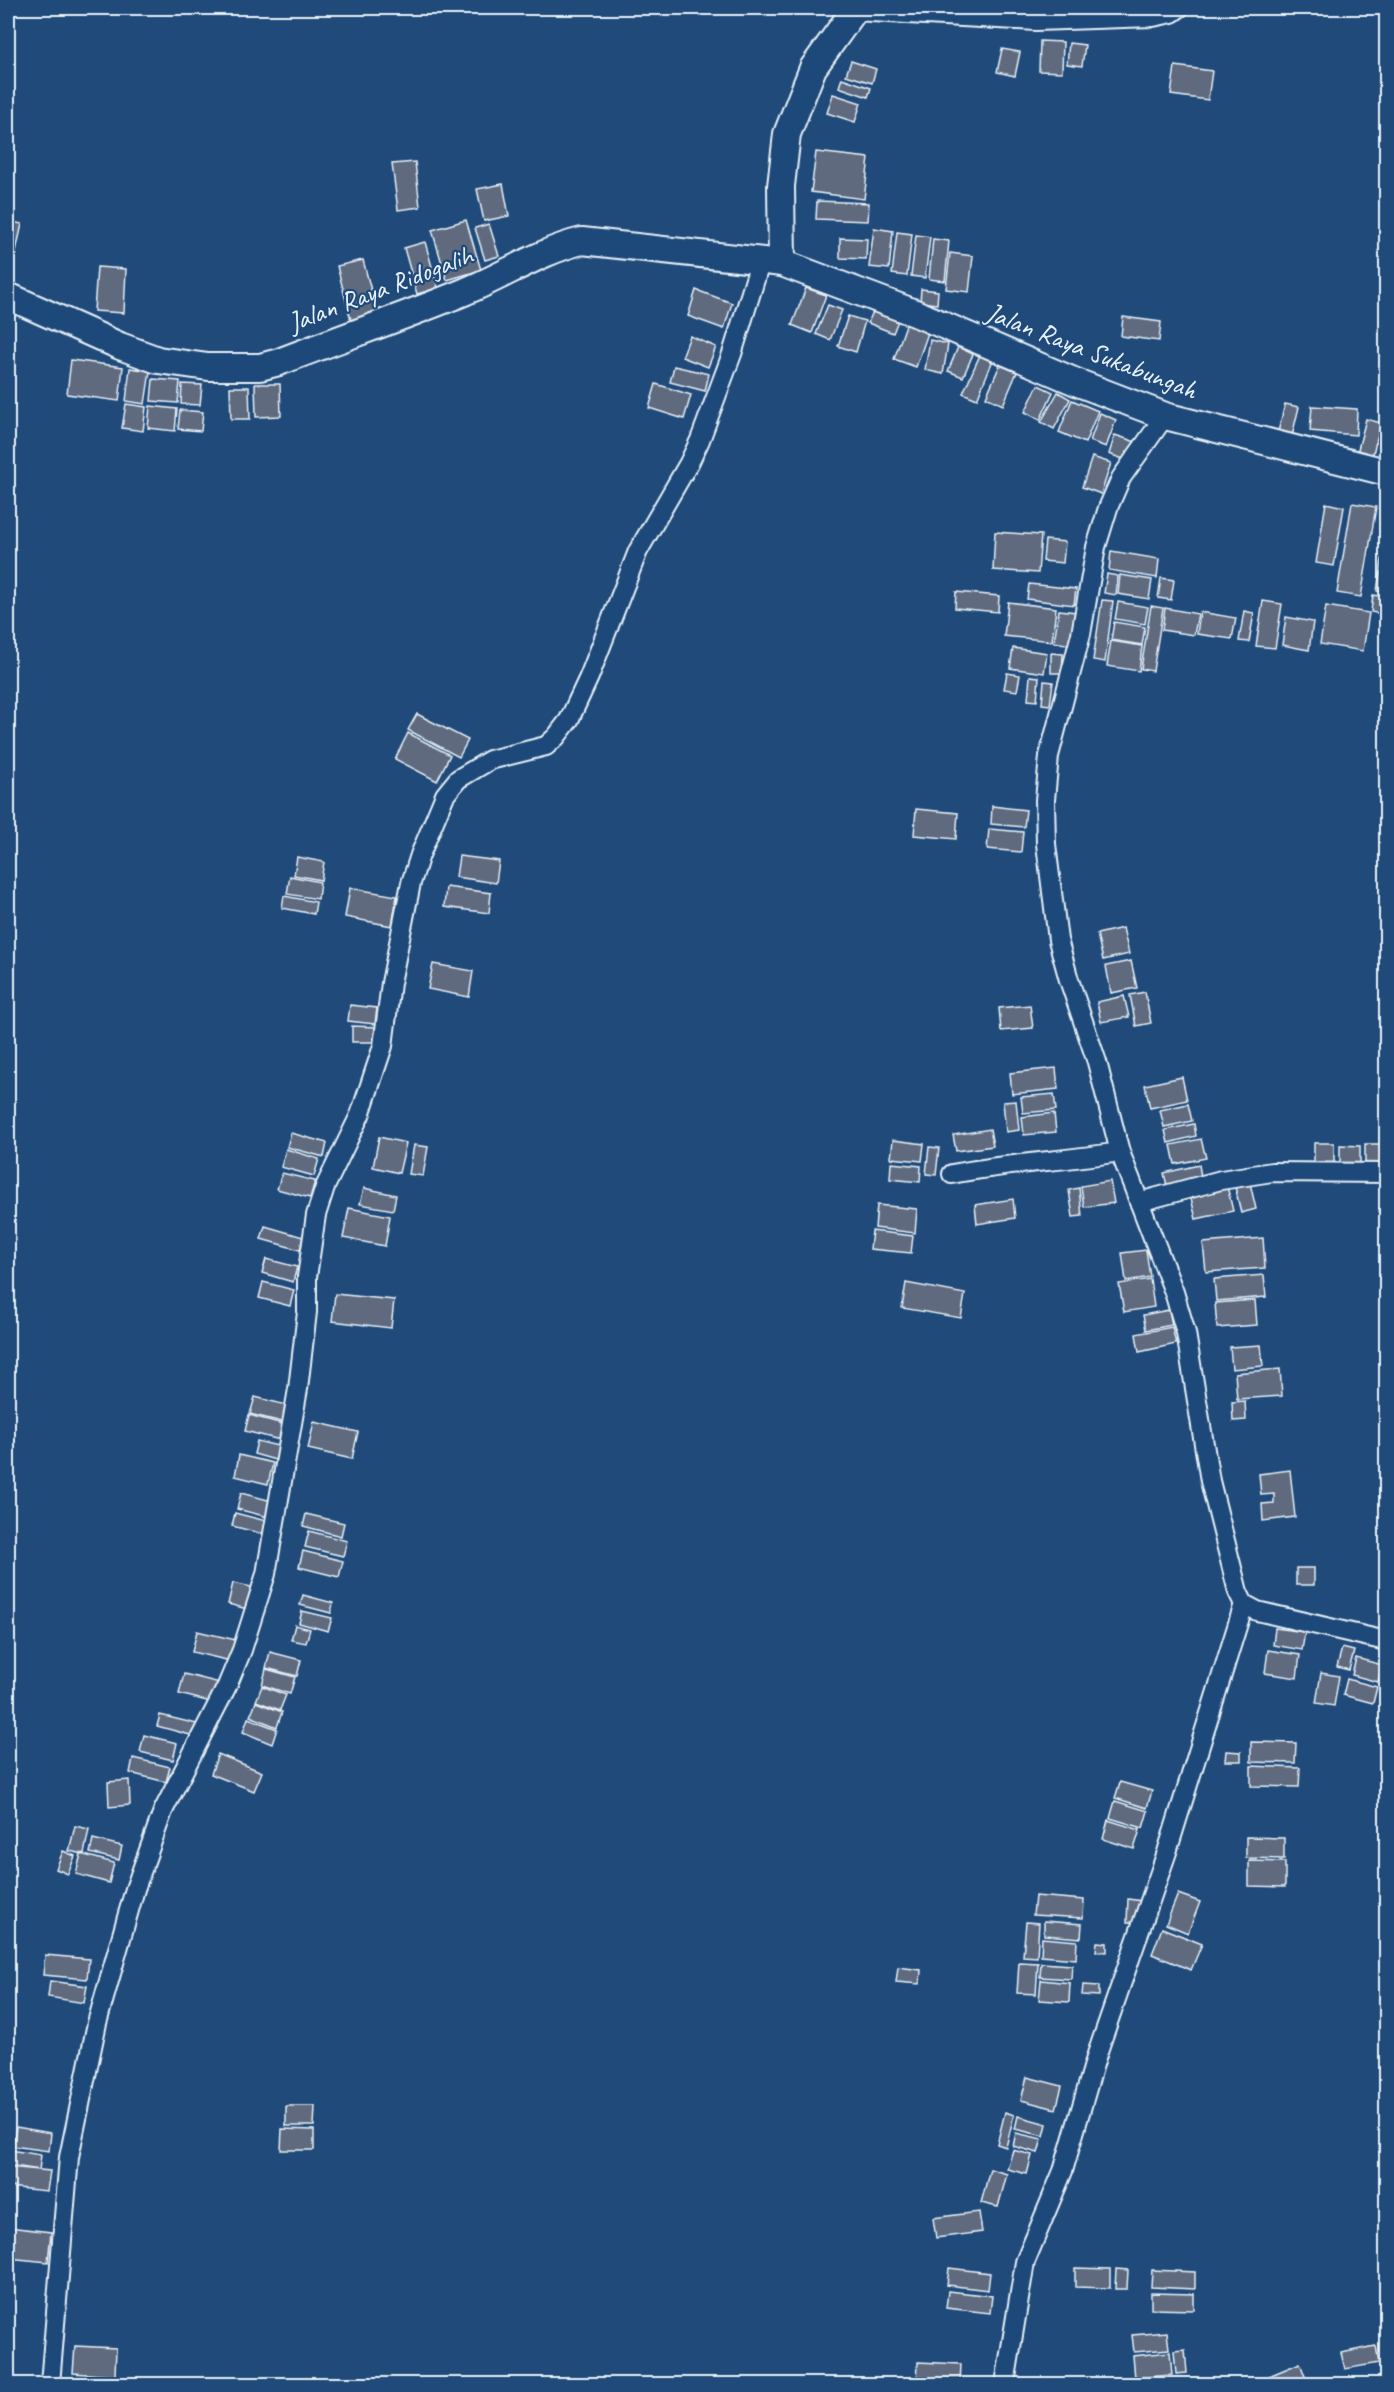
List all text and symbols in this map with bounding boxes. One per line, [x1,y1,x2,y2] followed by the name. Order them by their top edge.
[281,236,479,340] street label: Jalan Raya Ridogalih
[979,293,1204,407] street label: Jalan Raya Sukabungah

